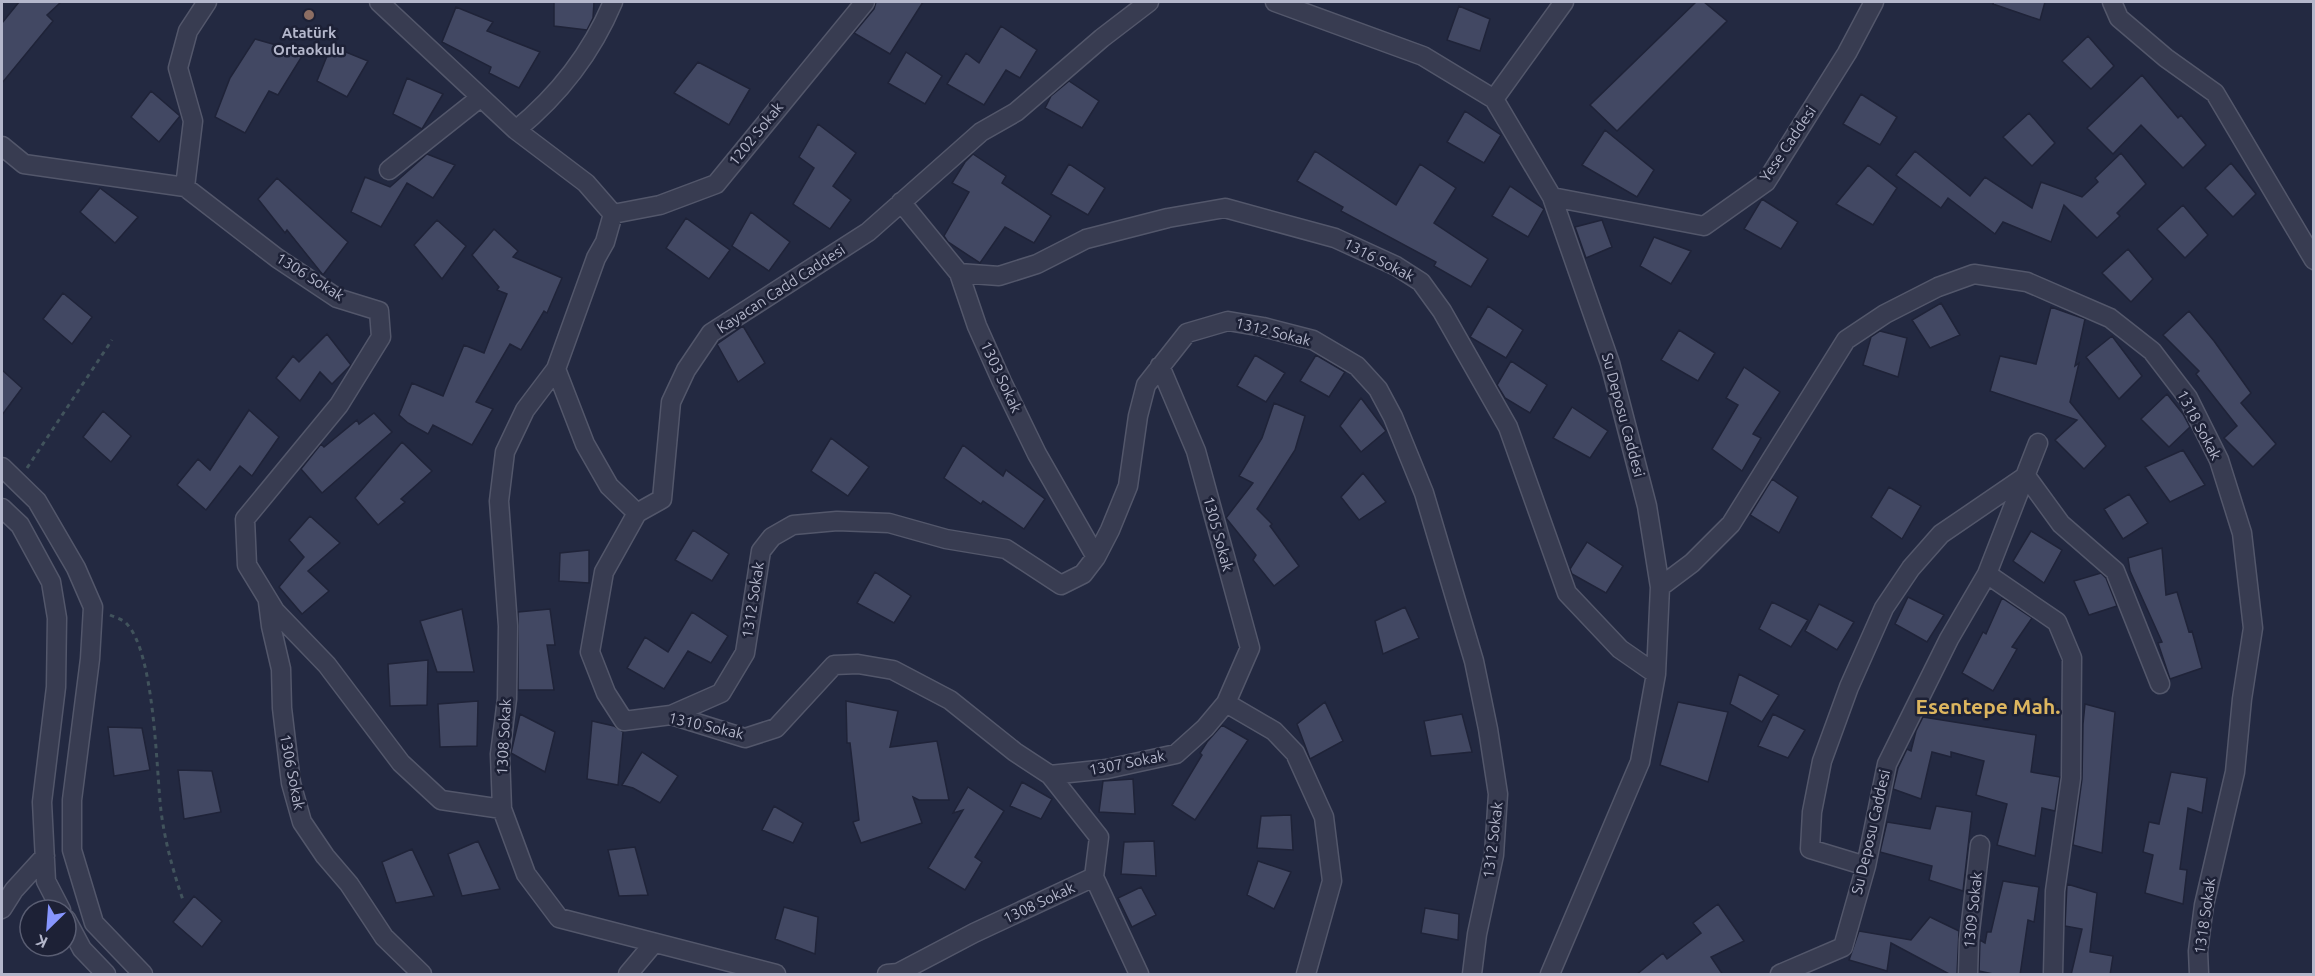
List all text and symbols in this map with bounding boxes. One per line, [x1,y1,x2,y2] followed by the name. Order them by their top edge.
[302,8,316,22] marker: Atatürk Ortaokulu
[273,24,345,58] place label: Atatürk Ortaokulu
[725,98,787,169] street label: 1202 Sokak
[1756,103,1819,185] street label: Yese Caddesi
[1341,235,1418,285] street label: 1316 Sokak
[714,241,848,336] street label: Kayacan Cadd Caddesi
[273,249,348,304] street label: 1306 Sokak
[1234,314,1313,349] street label: 1312 Sokak
[978,338,1026,416] street label: 1303 Sokak
[1599,351,1648,479] street label: Su Deposu Caddesi
[2174,387,2225,463] street label: 1318 Sokak
[1200,495,1237,574] street label: 1305 Sokak
[738,560,767,639] street label: 1312 Sokak
[1916,694,2060,718] district label: Esentepe Mah.
[493,698,514,776] street label: 1308 Sokak
[667,709,746,743] street label: 1310 Sokak
[277,733,308,812] street label: 1306 Sokak
[1088,747,1167,778] street label: 1307 Sokak
[1848,768,1893,896] street label: Su Deposu Caddesi
[1479,800,1506,879] street label: 1312 Sokak
[1960,870,1985,949] street label: 1309 Sokak
[2191,876,2218,955] street label: 1318 Sokak
[1000,878,1078,926] street label: 1308 Sokak
[18,898,78,958] north arrow
[33,931,50,952] text: K

